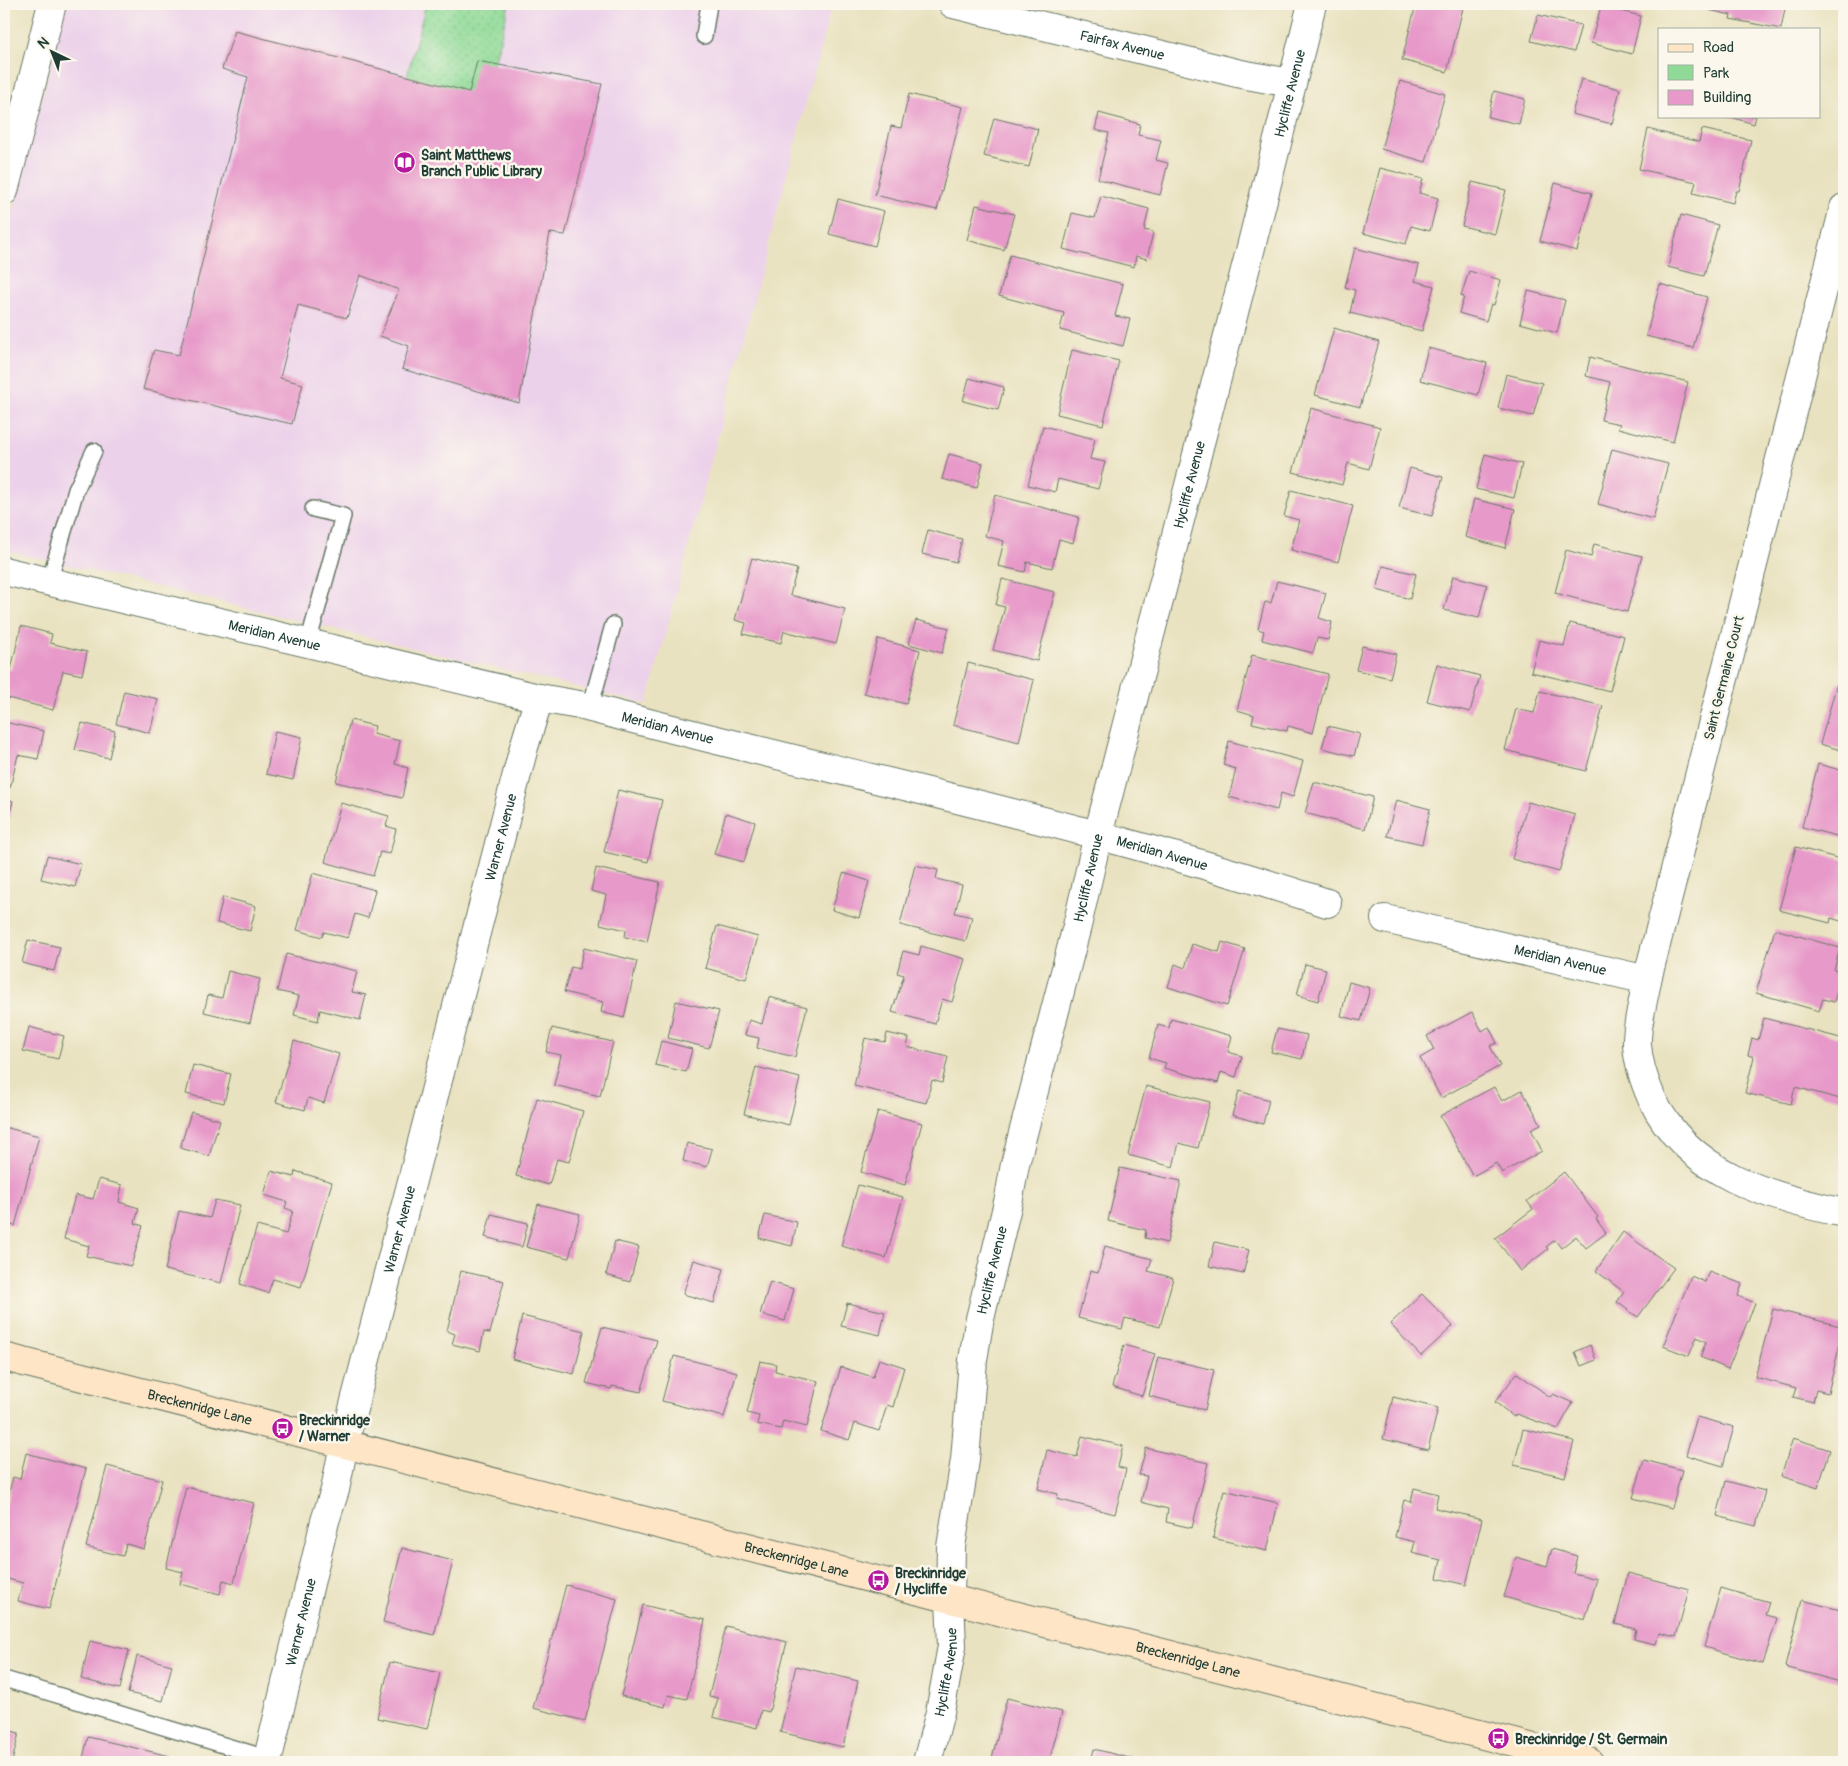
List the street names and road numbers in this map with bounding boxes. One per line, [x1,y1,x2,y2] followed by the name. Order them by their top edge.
[1078,27,1166,64] street label: Fairfax Avenue
[1270,48,1309,139] street label: Hycliffe Avenue
[1170,439,1209,530] street label: Hycliffe Avenue
[1700,614,1748,742] street label: Saint Germaine Court
[227,616,322,654] street label: Meridian Avenue
[620,708,715,748] street label: Meridian Avenue
[481,792,520,883] street label: Warner Avenue
[1070,832,1107,924] street label: Hycliffe Avenue
[1115,832,1210,874] street label: Meridian Avenue
[1513,941,1608,979] street label: Meridian Avenue
[380,1184,419,1275] street label: Warner Avenue
[973,1224,1010,1316] street label: Hycliffe Avenue
[146,1386,254,1429] street label: Breckenridge Lane
[742,1538,851,1581] street label: Breckenridge Lane
[282,1576,319,1667] street label: Warner Avenue
[931,1627,961,1719] street label: Hycliffe Avenue
[1134,1638,1242,1681] street label: Breckenridge Lane

